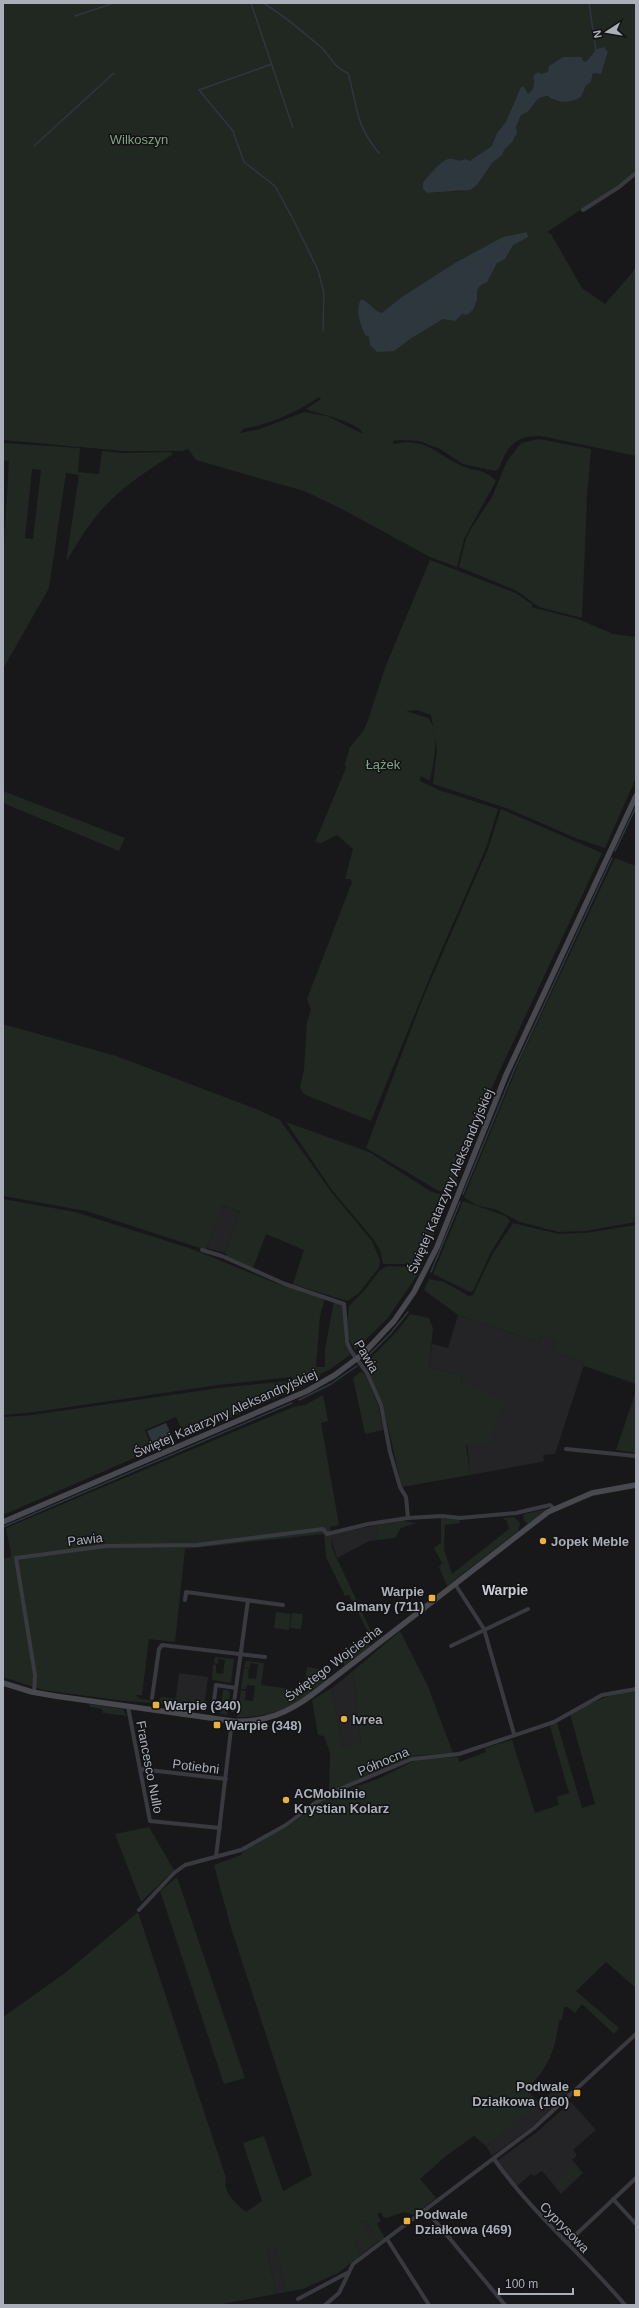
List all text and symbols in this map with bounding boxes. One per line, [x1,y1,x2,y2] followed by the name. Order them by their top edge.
[587,12,627,52] north arrow
[591,29,604,39] text: N
[110,132,168,147] park label: Wilkoszyn
[366,757,401,772] park label: Łążek
[405,1086,496,1276] street label: Świętej Katarzyny Aleksandryjskiej
[351,1337,382,1376] street label: Pawia
[131,1366,319,1461] street label: Świętej Katarzyny Aleksandryjskiej
[67,1530,104,1549] street label: Pawia
[551,1534,629,1549] place label: Jopek Meble
[538,1536,548,1546] marker: Jopek Meble
[482,1582,528,1598] district label: Warpie
[336,1584,424,1614] place label: Warpie Galmany (711)
[427,1593,437,1603] marker: Warpie Galmany (711)
[282,1622,385,1705] street label: Świętego Wojciecha
[164,1698,241,1713] place label: Warpie (340)
[151,1700,161,1710] marker: Warpie (340)
[352,1712,383,1727] place label: Ivrea
[339,1714,349,1724] marker: Ivrea
[225,1718,302,1733] place label: Warpie (348)
[133,1720,166,1815] street label: Francesco Nullo
[212,1720,222,1730] marker: Warpie (348)
[355,1744,412,1779] street label: Północna
[172,1756,220,1777] street label: Potiebni
[294,1786,390,1816] place label: ACMobilnie Krystian Kolarz
[281,1795,291,1805] marker: ACMobilnie Krystian Kolarz
[472,2079,569,2109] place label: Podwale Działkowa (160)
[572,2088,582,2098] marker: Podwale Działkowa (160)
[537,2199,593,2256] street label: Cyprysowa
[415,2207,512,2237] place label: Podwale Działkowa (469)
[402,2216,412,2226] marker: Podwale Działkowa (469)
[499,2270,573,2296] scale bar
[505,2277,538,2291] text: 100 m

